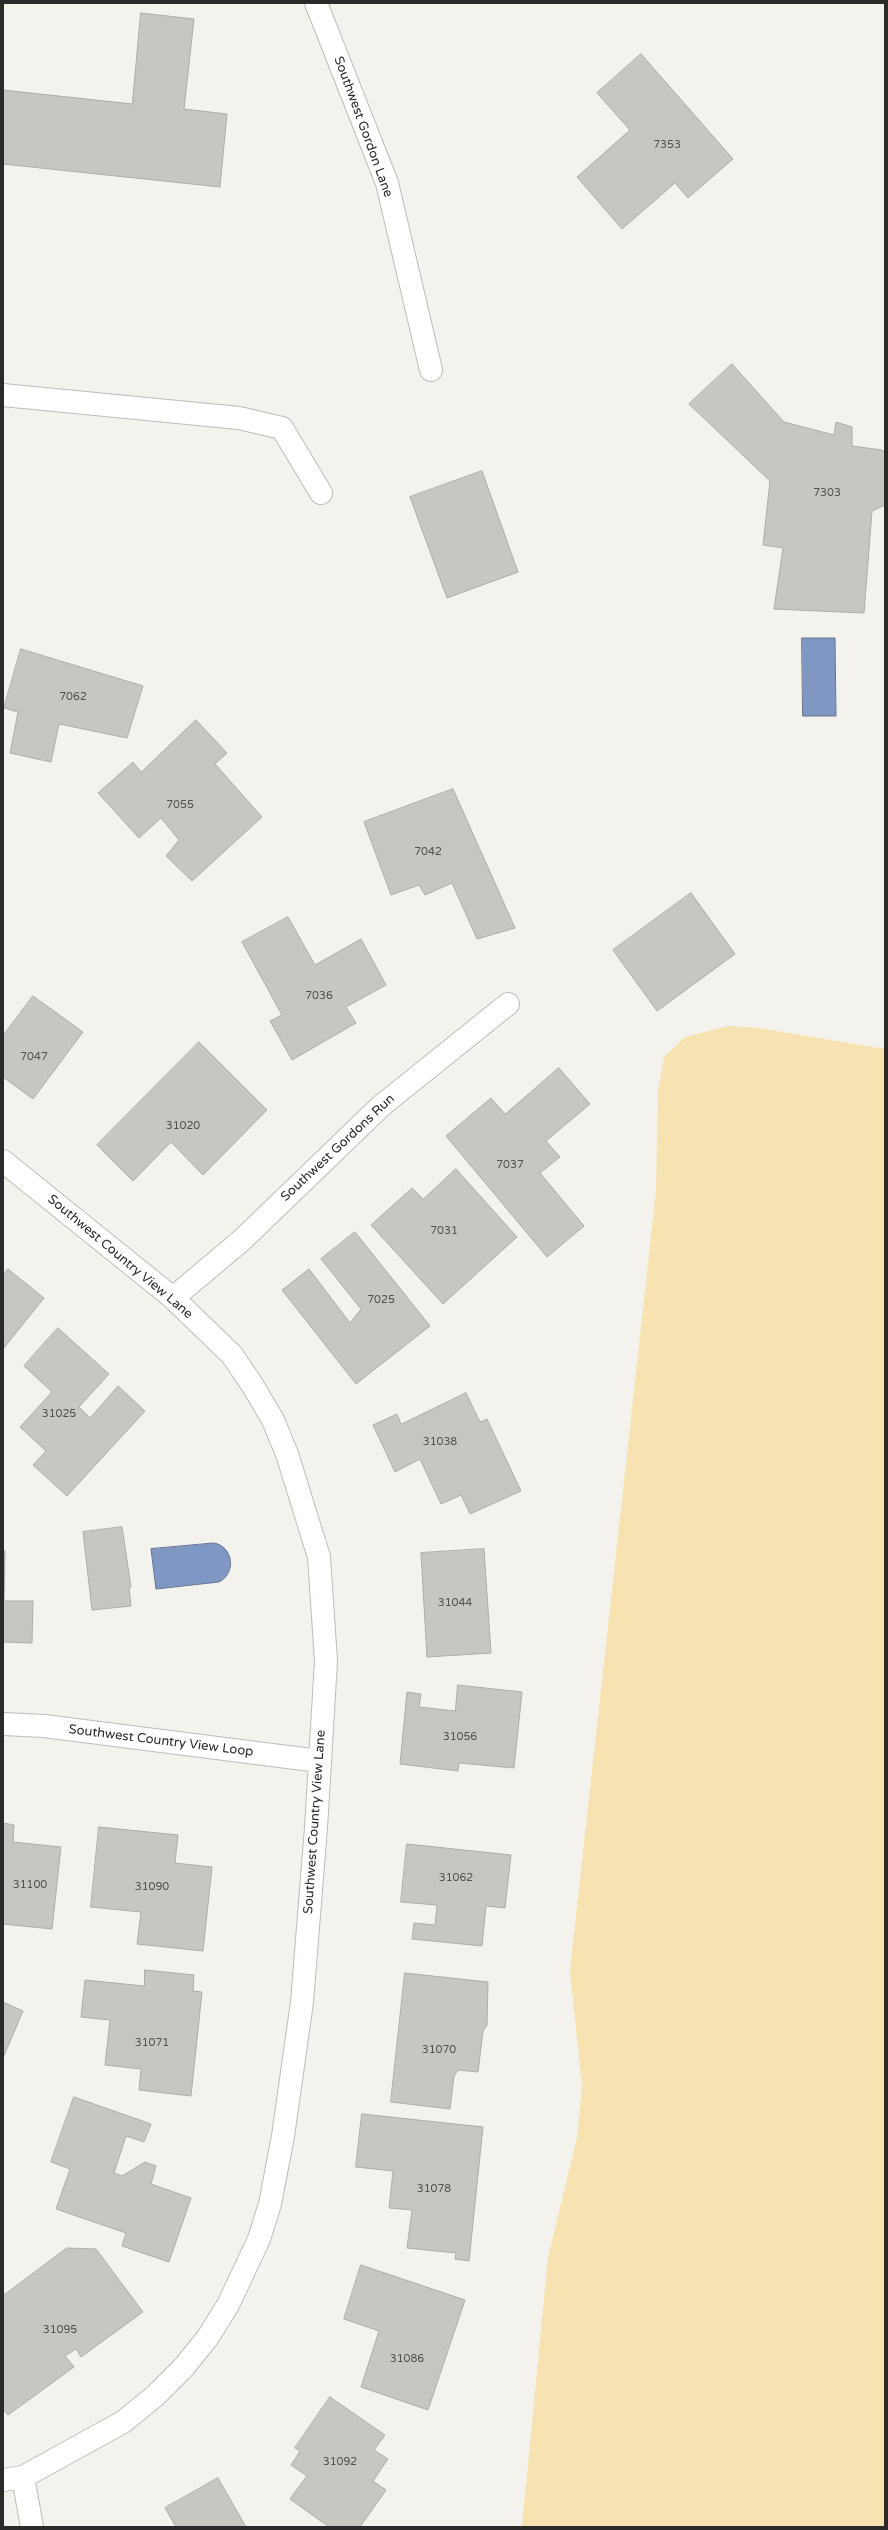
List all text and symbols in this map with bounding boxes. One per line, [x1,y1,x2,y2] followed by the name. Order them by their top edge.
[330,54,396,200] street label: Southwest Gordon Lane
[653,138,681,152] house number: 7353
[813,486,841,500] house number: 7303
[59,690,87,704] house number: 7062
[166,798,194,812] house number: 7055
[414,845,442,859] house number: 7042
[305,989,333,1003] house number: 7036
[20,1050,48,1064] house number: 7047
[278,1091,398,1205] street label: Southwest Gordons Run
[166,1119,200,1133] house number: 31020
[496,1158,524,1172] house number: 7037
[44,1192,196,1322] street label: Southwest Country View Lane
[430,1224,458,1238] house number: 7031
[367,1293,395,1307] house number: 7025
[42,1407,76,1421] house number: 31025
[423,1435,457,1449] house number: 31038
[438,1596,472,1610] house number: 31044
[68,1722,254,1760] street label: Southwest Country View Loop
[301,1729,329,1915] street label: Southwest Country View Lane
[443,1730,477,1744] house number: 31056
[439,1871,473,1885] house number: 31062
[13,1878,47,1892] house number: 31100
[135,1880,169,1894] house number: 31090
[135,2036,169,2050] house number: 31071
[422,2043,456,2057] house number: 31070
[417,2182,451,2196] house number: 31078
[43,2323,77,2337] house number: 31095
[390,2352,424,2366] house number: 31086
[323,2455,357,2469] house number: 31092

